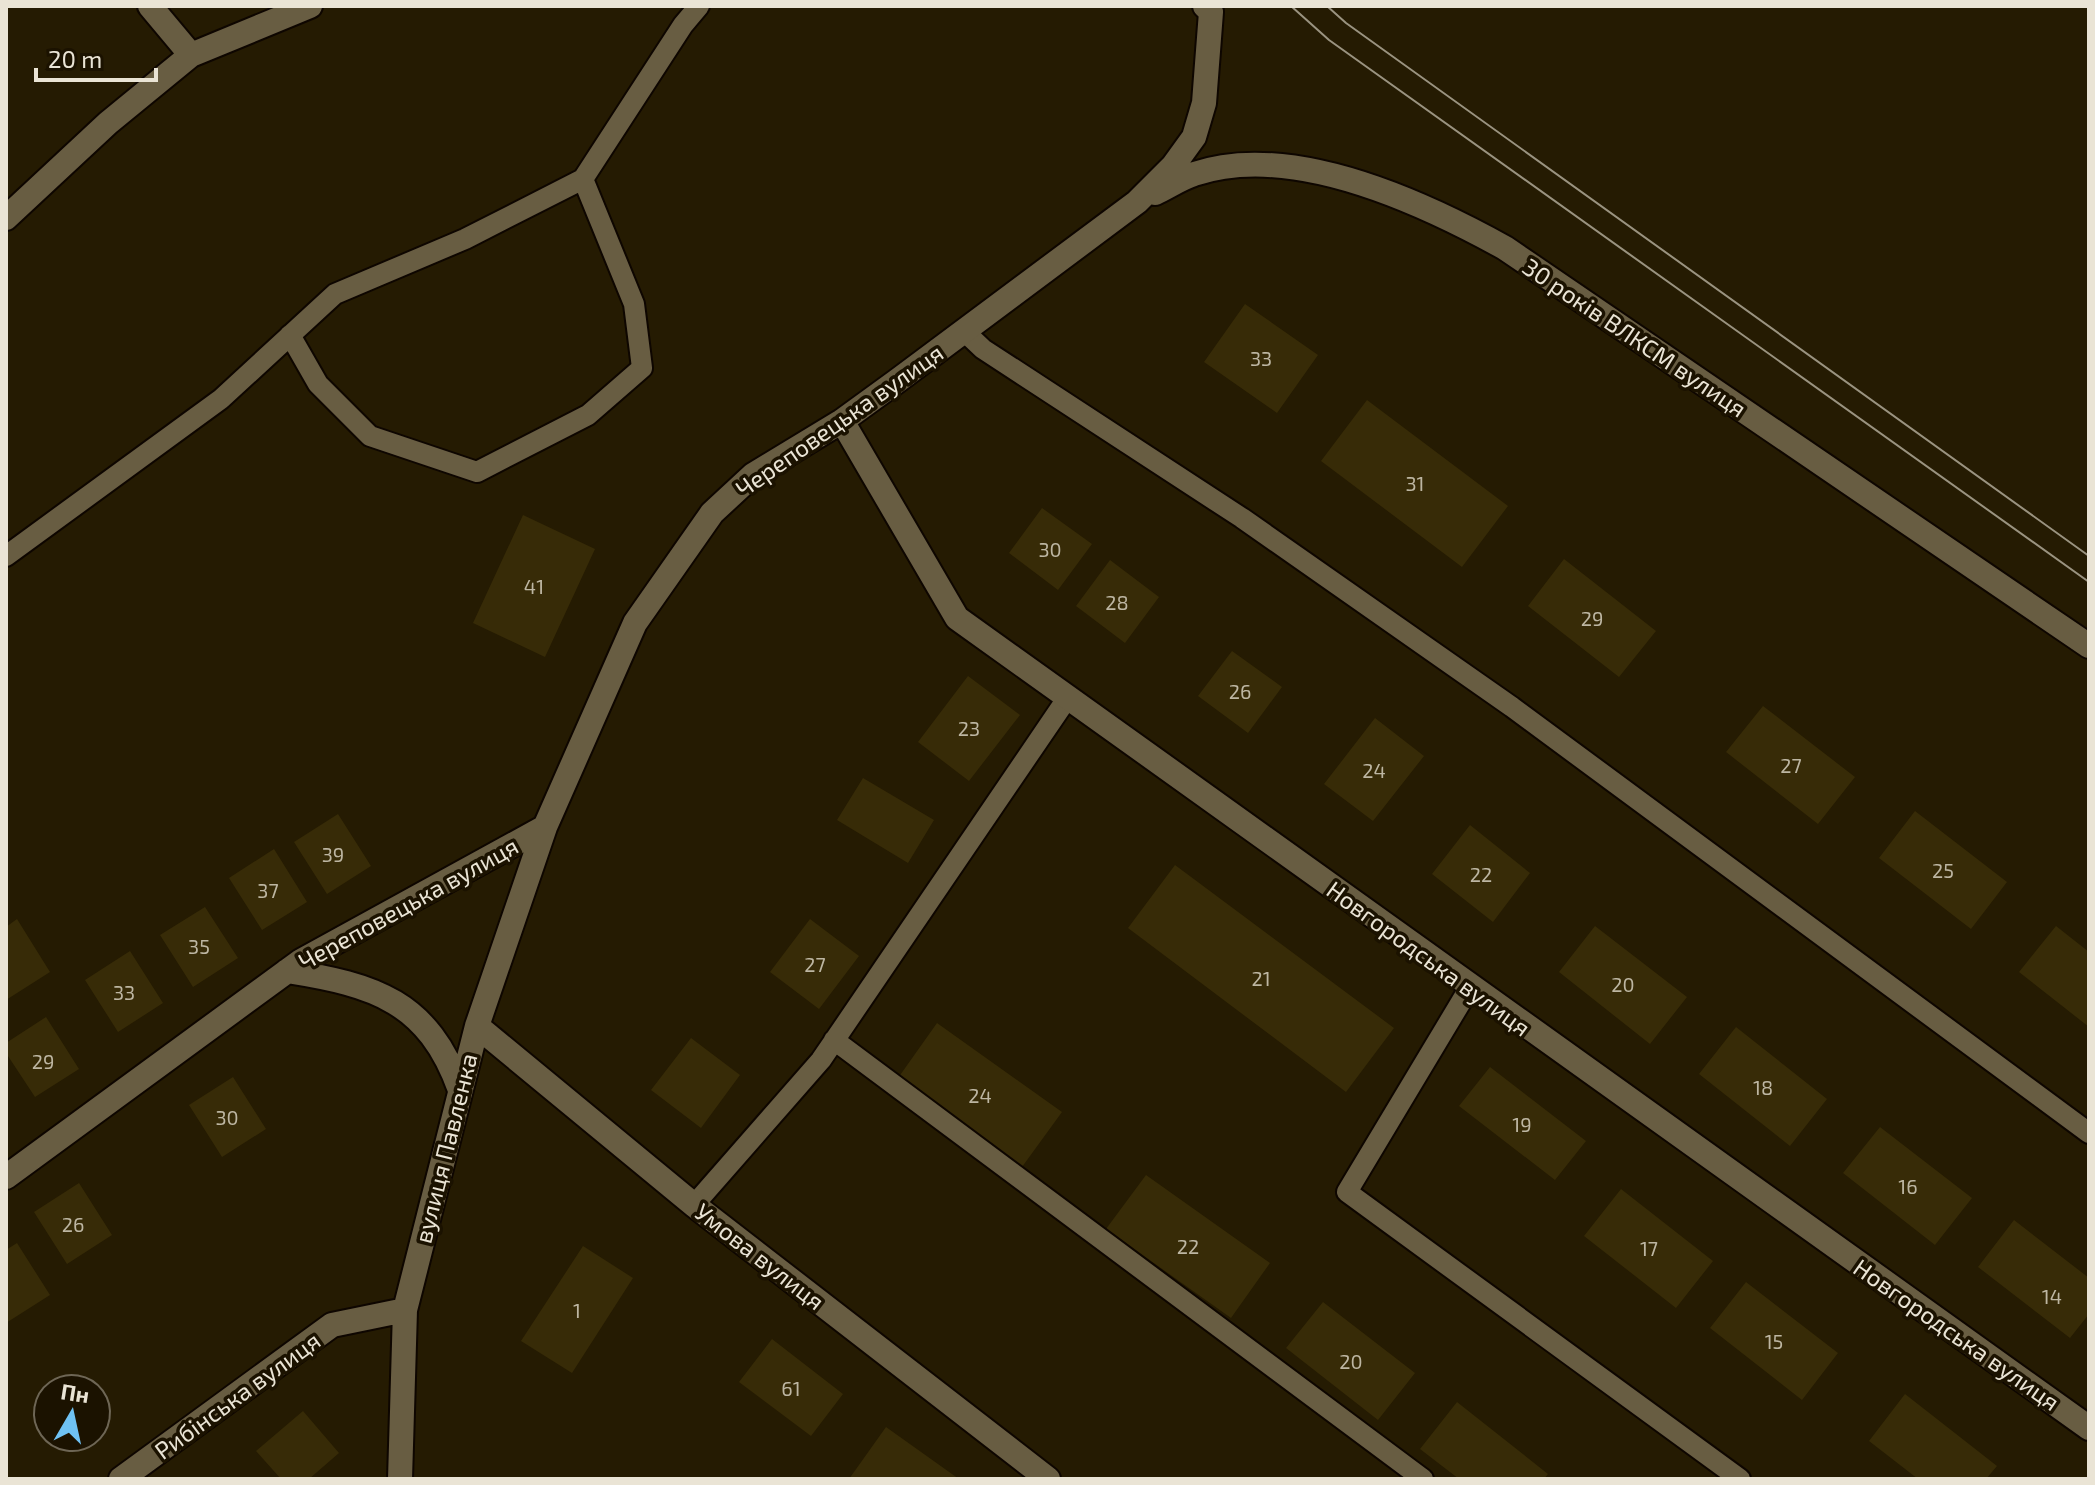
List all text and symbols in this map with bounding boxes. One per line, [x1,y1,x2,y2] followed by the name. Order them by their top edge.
[36,32,156,82] scale bar
[48,44,102,73] text: 20 m
[1517,251,1752,423] street label: 30 років ВЛКСМ вулиця
[730,337,949,503] street label: Череповецька вулиця
[1250,346,1272,370] house number: 33
[1405,471,1425,495] house number: 31
[1038,537,1062,561] house number: 30
[524,574,544,598] house number: 41
[1105,590,1129,614] house number: 28
[1581,606,1603,630] house number: 29
[1229,679,1251,703] house number: 26
[958,716,980,740] house number: 23
[1780,753,1802,777] house number: 27
[1362,758,1386,782] house number: 24
[293,831,523,976] street label: Череповецька вулиця
[322,842,344,866] house number: 39
[1932,858,1954,882] house number: 25
[1470,862,1492,886] house number: 22
[1321,874,1536,1042] street label: Новгородська вулиця
[257,878,279,902] house number: 37
[188,934,210,958] house number: 35
[804,952,826,976] house number: 27
[1251,966,1271,990] house number: 21
[1611,972,1635,996] house number: 20
[113,980,135,1004] house number: 33
[32,1049,54,1073] house number: 29
[407,1050,484,1246] street label: вулиця Павленка
[1753,1075,1773,1099] house number: 18
[968,1083,992,1107] house number: 24
[215,1105,239,1129] house number: 30
[1512,1112,1532,1136] house number: 19
[1898,1174,1918,1198] house number: 16
[689,1197,830,1316] street label: Умова вулиця
[62,1212,84,1236] house number: 26
[1177,1234,1199,1258] house number: 22
[1640,1236,1658,1260] house number: 17
[1848,1252,2066,1417] street label: Новгородська вулиця
[2042,1284,2062,1308] house number: 14
[573,1298,581,1322] house number: 1
[149,1325,326,1466] street label: Рибінська вулиця
[1765,1329,1783,1353] house number: 15
[1339,1349,1363,1373] house number: 20
[32,1373,112,1453] north arrow
[781,1376,801,1400] house number: 61
[59,1377,91,1407] text: Пн

